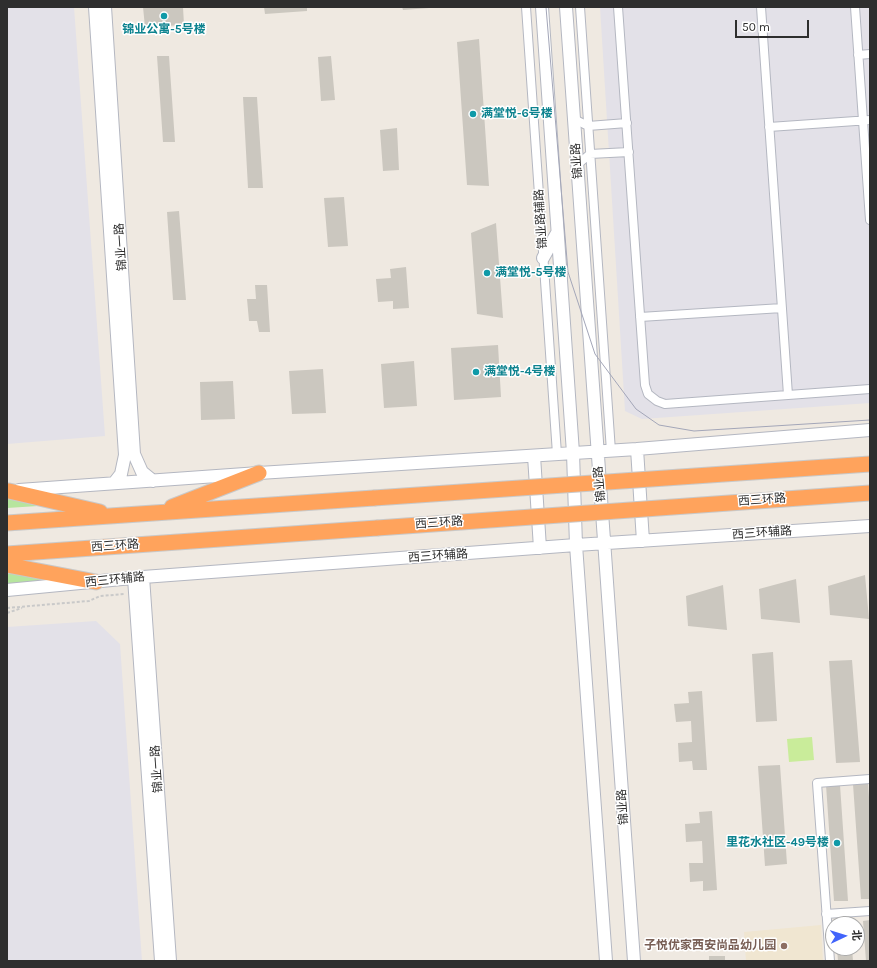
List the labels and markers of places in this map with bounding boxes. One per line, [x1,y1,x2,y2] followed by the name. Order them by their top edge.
[159,11,169,21] marker: 锦业公寓-5号楼
[122,23,206,37] place label: 锦业公寓-5号楼
[481,107,553,121] place label: 满堂悦-6号楼
[468,109,478,119] marker: 满堂悦-6号楼
[495,266,566,280] place label: 满堂悦-5号楼
[482,268,492,278] marker: 满堂悦-5号楼
[484,365,556,379] place label: 满堂悦-4号楼
[471,367,481,377] marker: 满堂悦-4号楼
[726,836,829,850] place label: 里花水社区-49号楼
[832,838,842,848] marker: 里花水社区-49号楼
[644,939,776,953] place label: 子悦优家西安尚品幼儿园
[779,941,789,951] marker: 子悦优家西安尚品幼儿园

